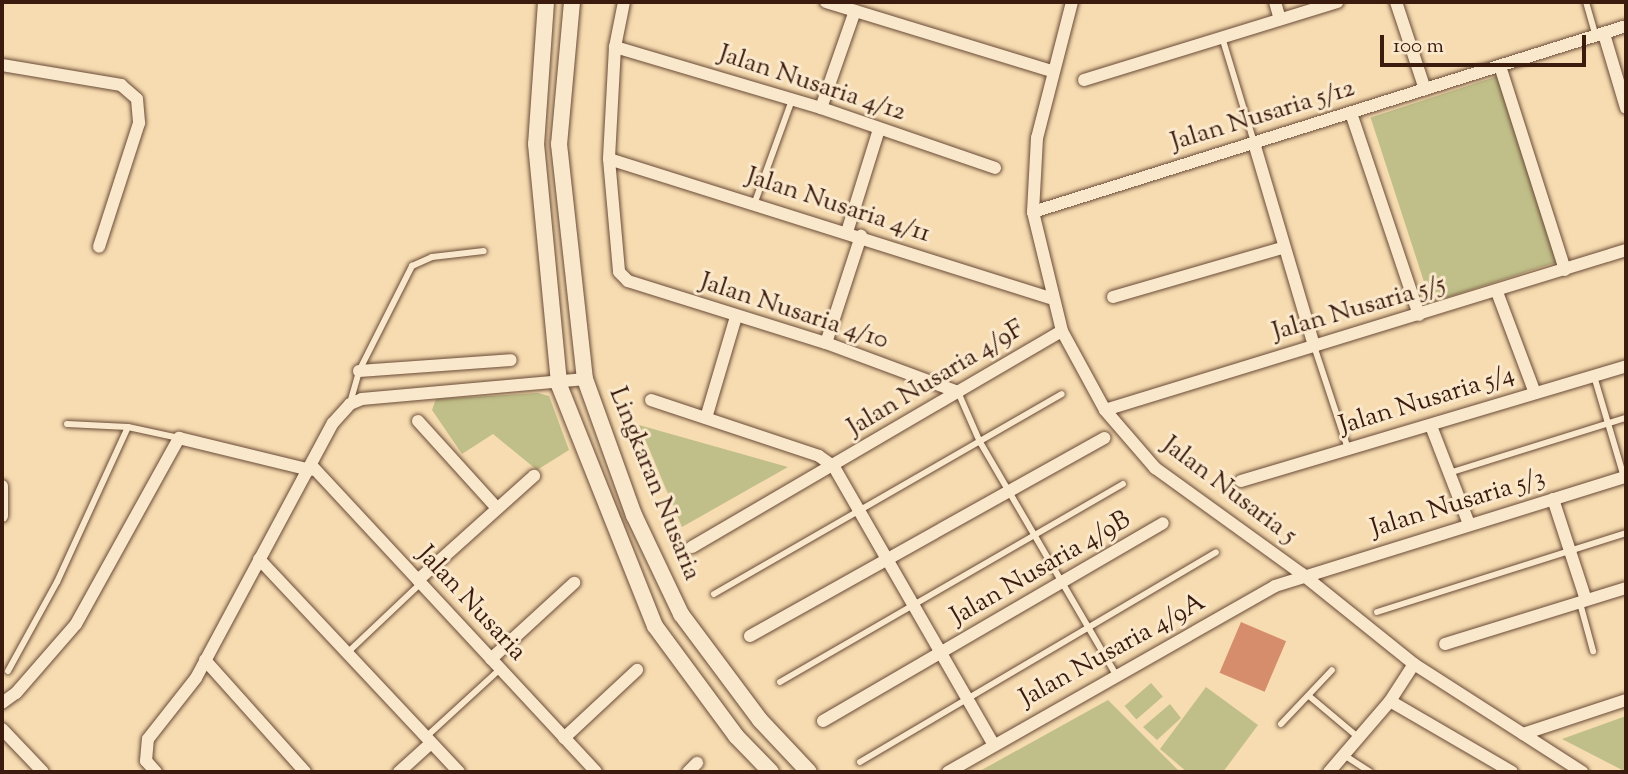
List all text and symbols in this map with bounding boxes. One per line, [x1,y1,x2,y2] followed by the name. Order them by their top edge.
[1383,21,1590,65] scale bar
[1393,32,1444,62] text: 100 m
[715,39,909,129] street label: Jalan Nusaria 4/12
[1167,73,1359,159] street label: Jalan Nusaria 5/12
[742,162,934,250] street label: Jalan Nusaria 4/11
[696,267,892,357] street label: Jalan Nusaria 4/10
[1269,269,1449,349] street label: Jalan Nusaria 5/5
[842,314,1030,444] street label: Jalan Nusaria 4/9F
[1336,360,1518,442] street label: Jalan Nusaria 5/4
[601,383,707,585] street label: Lingkaran Nusaria
[1155,430,1303,552] street label: Jalan Nusaria 5
[1367,463,1549,545] street label: Jalan Nusaria 5/3
[946,505,1136,633] street label: Jalan Nusaria 4/9B
[410,540,532,668] street label: Jalan Nusaria
[1015,587,1211,715] street label: Jalan Nusaria 4/9A

